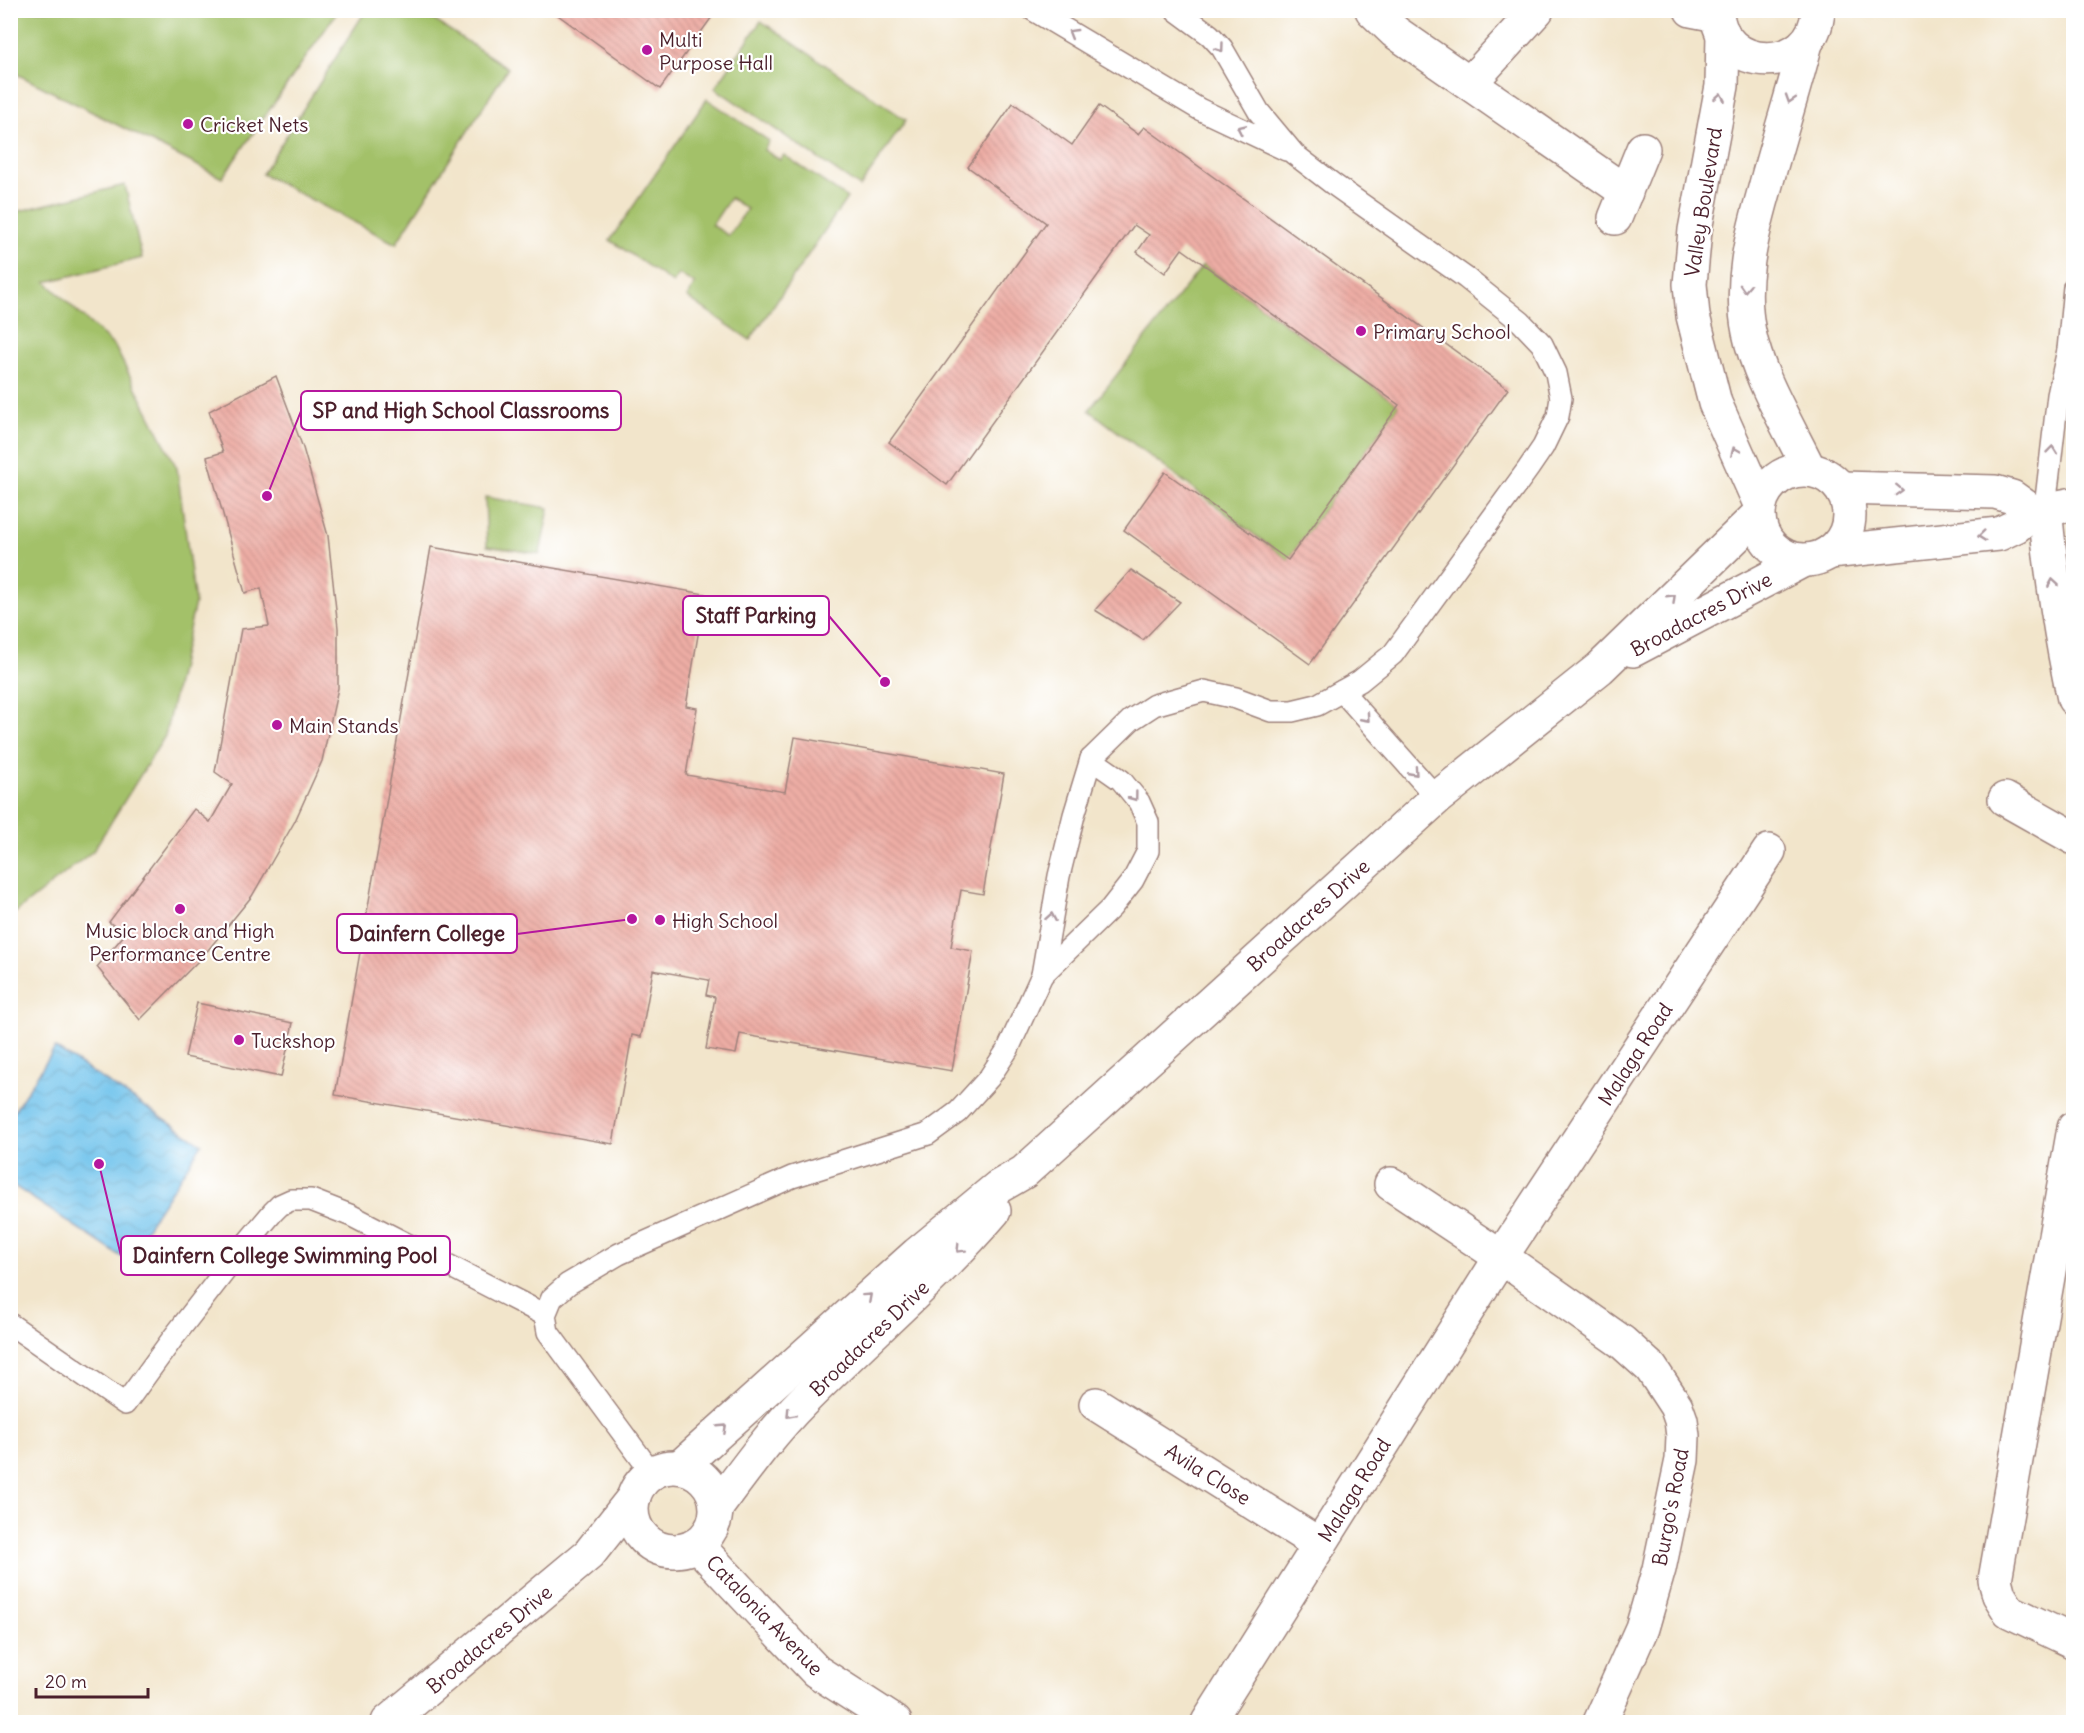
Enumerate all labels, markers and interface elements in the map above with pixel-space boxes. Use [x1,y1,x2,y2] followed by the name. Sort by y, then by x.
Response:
[659,27,773,75] place label: Multi Purpose Hall
[1068,29,1078,41] one-way arrow
[1213,41,1224,52] one-way arrow
[640,43,654,57] marker: Multi Purpose Hall
[1713,92,1726,102] one-way arrow
[1785,93,1798,104] one-way arrow
[200,112,308,137] place label: Cricket Nets
[181,117,195,131] marker: Cricket Nets
[1237,125,1248,137] one-way arrow
[1679,125,1727,279] street label: Valley Boulevard
[1739,284,1752,293] one-way arrow
[1373,319,1511,344] place label: Primary School
[1354,324,1368,338] marker: Primary School
[301,391,621,430] callout: SP and High School Classrooms
[313,397,610,424] text: SP and High School Classrooms
[1730,446,1742,457] one-way arrow
[2045,446,2057,455] one-way arrow
[1895,484,1904,497] one-way arrow
[1977,529,1986,542] one-way arrow
[1626,566,1776,662] street label: Broadacres Drive
[2047,578,2060,588] one-way arrow
[1665,594,1676,605] one-way arrow
[683,596,829,635] callout: Staff Parking
[695,602,817,629] text: Staff Parking
[1359,712,1370,722] one-way arrow
[289,713,399,738] place label: Main Stands
[270,718,284,732] marker: Main Stands
[1406,765,1417,776] one-way arrow
[1127,791,1138,802] one-way arrow
[1242,853,1374,977] street label: Broadacres Drive
[173,902,187,916] marker: Music block and High Performance Centre
[672,908,778,933] place label: High School
[1044,912,1057,922] one-way arrow
[653,913,667,927] marker: High School
[337,914,517,953] callout: Dainfern College
[85,918,275,966] place label: Music block and High Performance Centre
[349,920,505,947] text: Dainfern College
[1593,998,1678,1110] street label: Malaga Road
[251,1028,335,1053] place label: Tuckshop
[232,1033,246,1047] marker: Tuckshop
[121,1236,450,1275] callout: Dainfern College Swimming Pool
[133,1242,437,1269] text: Dainfern College Swimming Pool
[956,1242,967,1253] one-way arrow
[804,1275,934,1401] street label: Broadacres Drive
[861,1293,872,1304] one-way arrow
[786,1408,797,1418] one-way arrow
[716,1424,727,1435] one-way arrow
[1312,1433,1396,1546] street label: Malaga Road
[1161,1438,1255,1510] street label: Avila Close
[1646,1446,1694,1568] street label: Burgo's Road
[701,1550,829,1680] street label: Catalonia Avenue
[421,1579,557,1699] street label: Broadacres Drive
[36,1661,148,1699] scale bar
[45,1670,87,1693] text: 20 m

